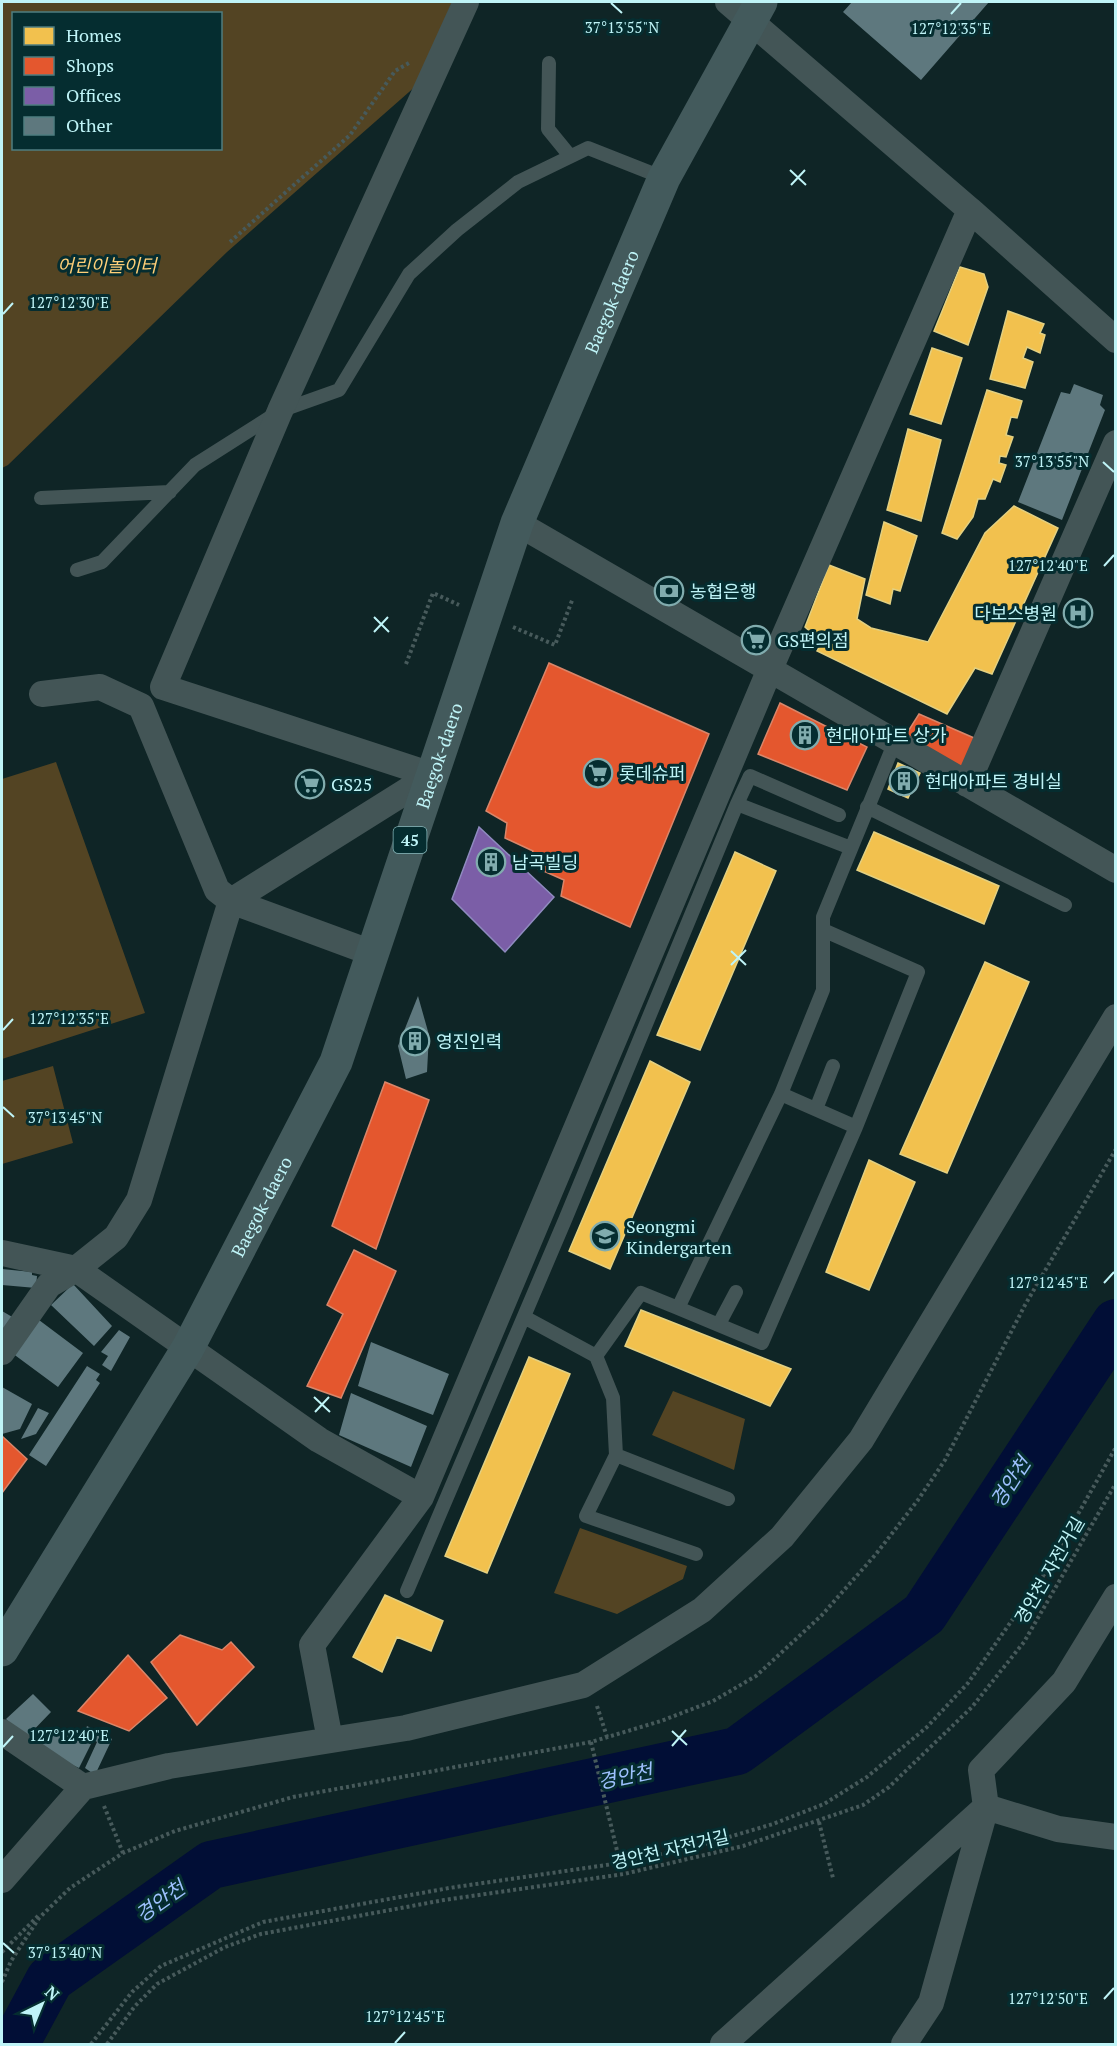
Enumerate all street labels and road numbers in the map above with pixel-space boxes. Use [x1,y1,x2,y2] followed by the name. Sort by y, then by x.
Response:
[579,246,644,357] street label: Baegok-daero
[410,699,468,812] street label: Baegok-daero
[394,827,426,853] road number: 45
[225,1152,297,1261] street label: Baegok-daero
[1009,1512,1089,1628] street label: 경안천 자전거길
[609,1824,731,1874] street label: 경안천 자전거길

